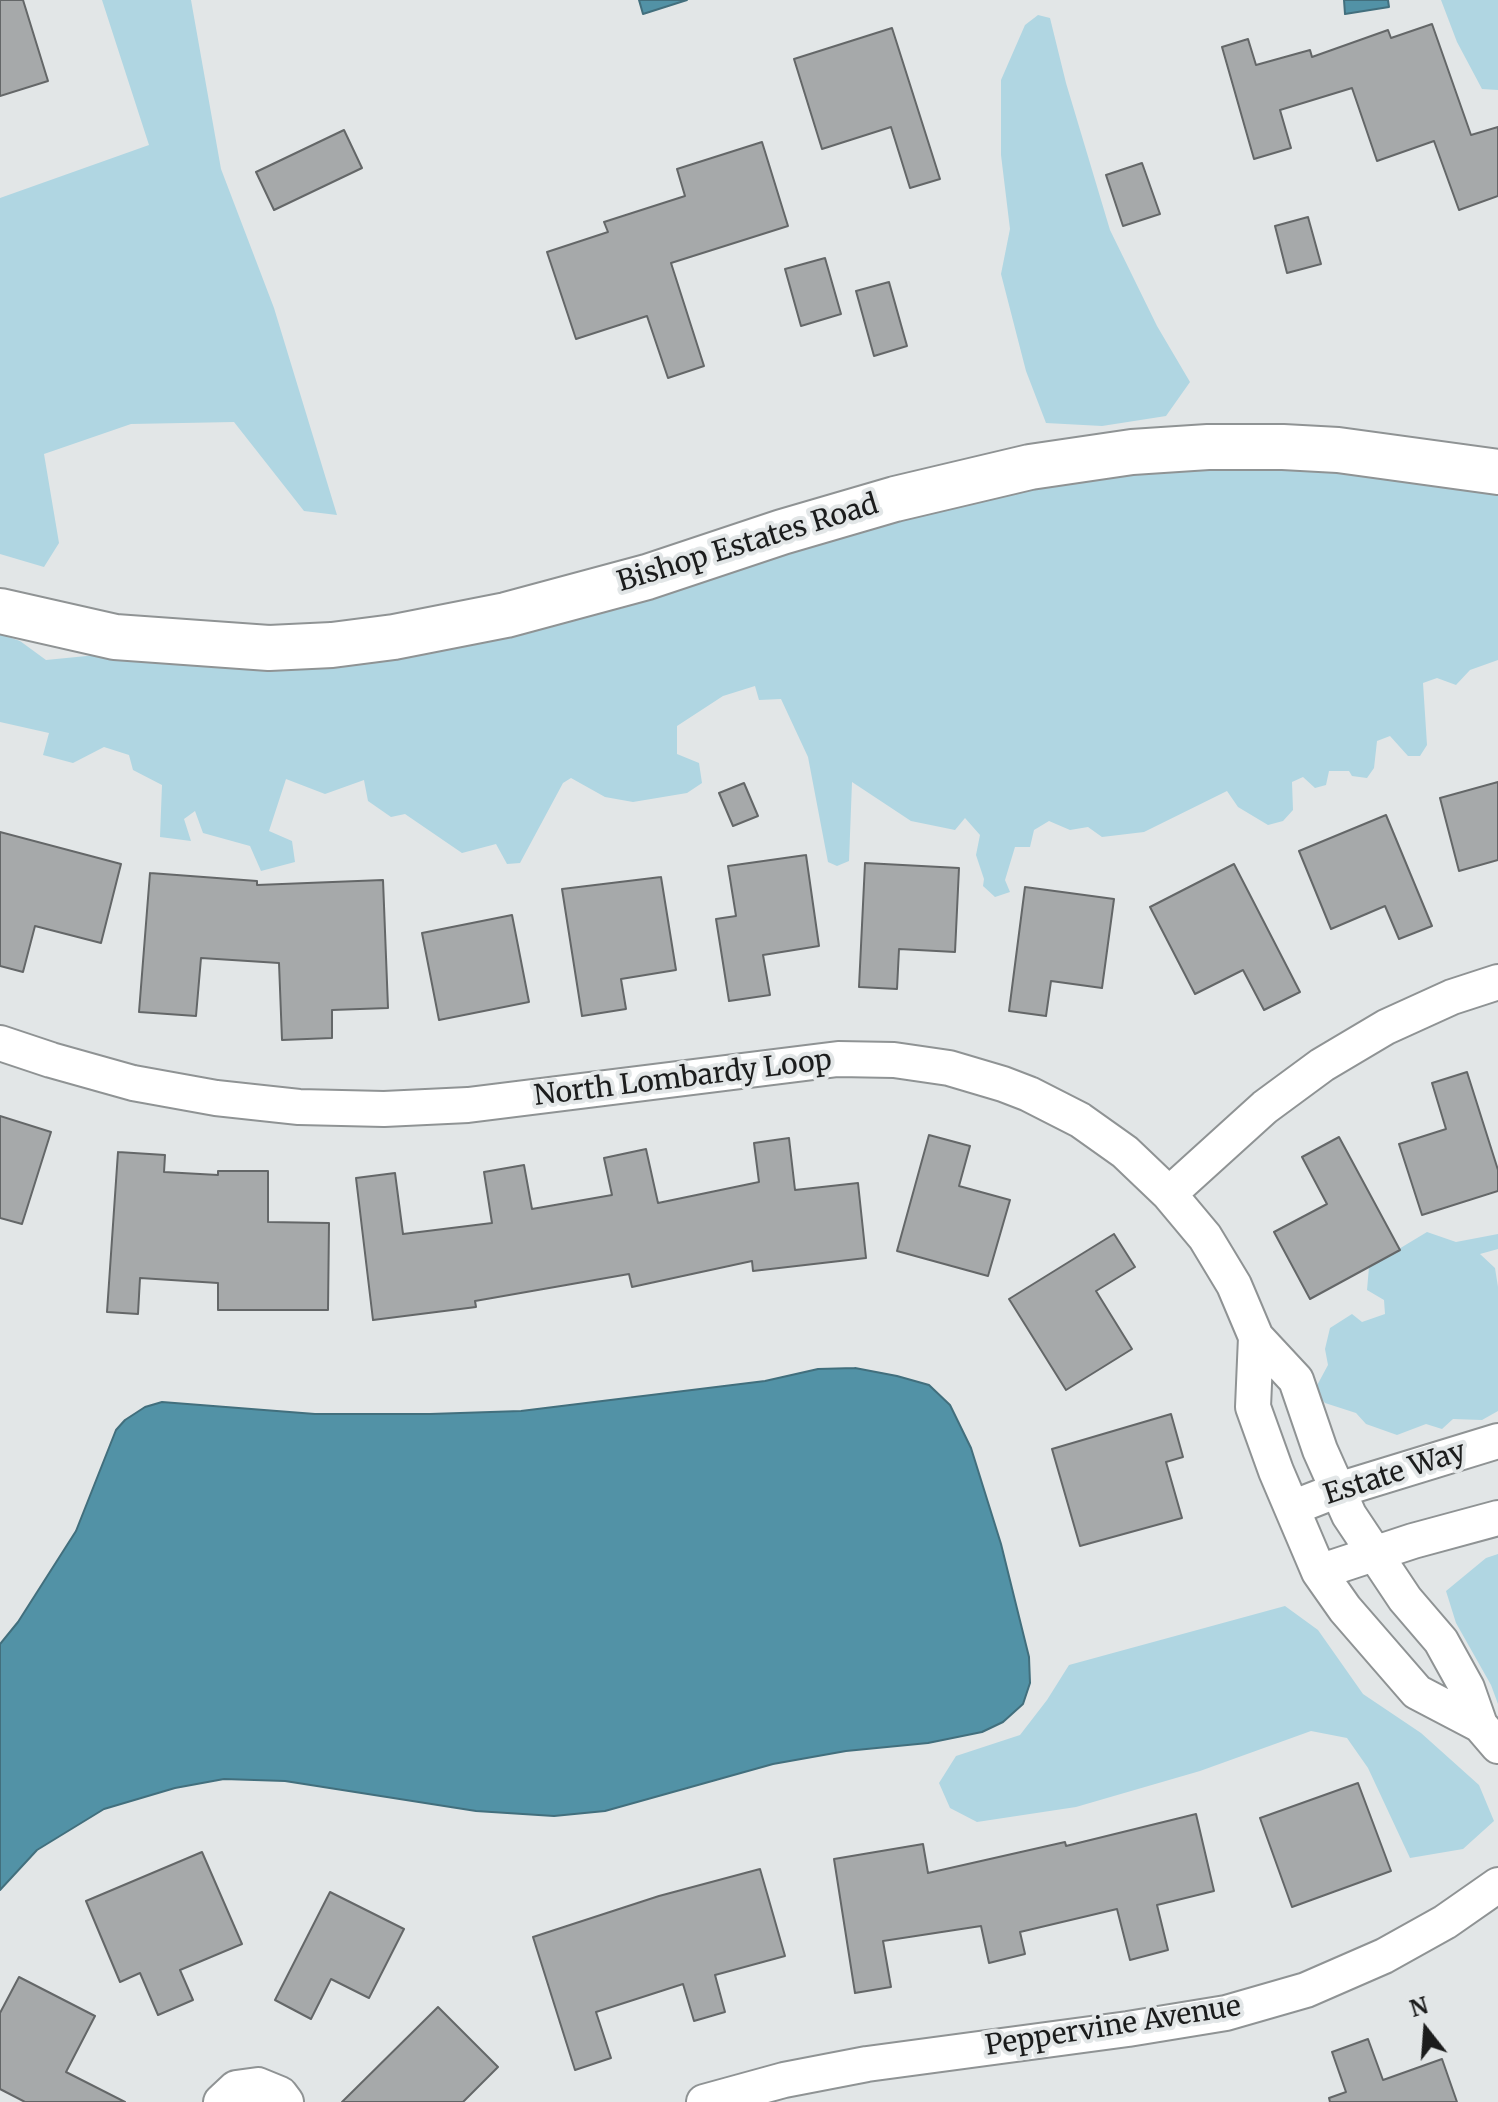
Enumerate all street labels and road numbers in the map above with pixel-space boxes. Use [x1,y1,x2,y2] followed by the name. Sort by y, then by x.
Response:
[613,488,883,600] street label: Bishop Estates Road
[532,1044,834,1114] street label: North Lombardy Loop
[1320,1435,1470,1513] street label: Estate Way
[983,1990,1243,2064] street label: Peppervine Avenue

